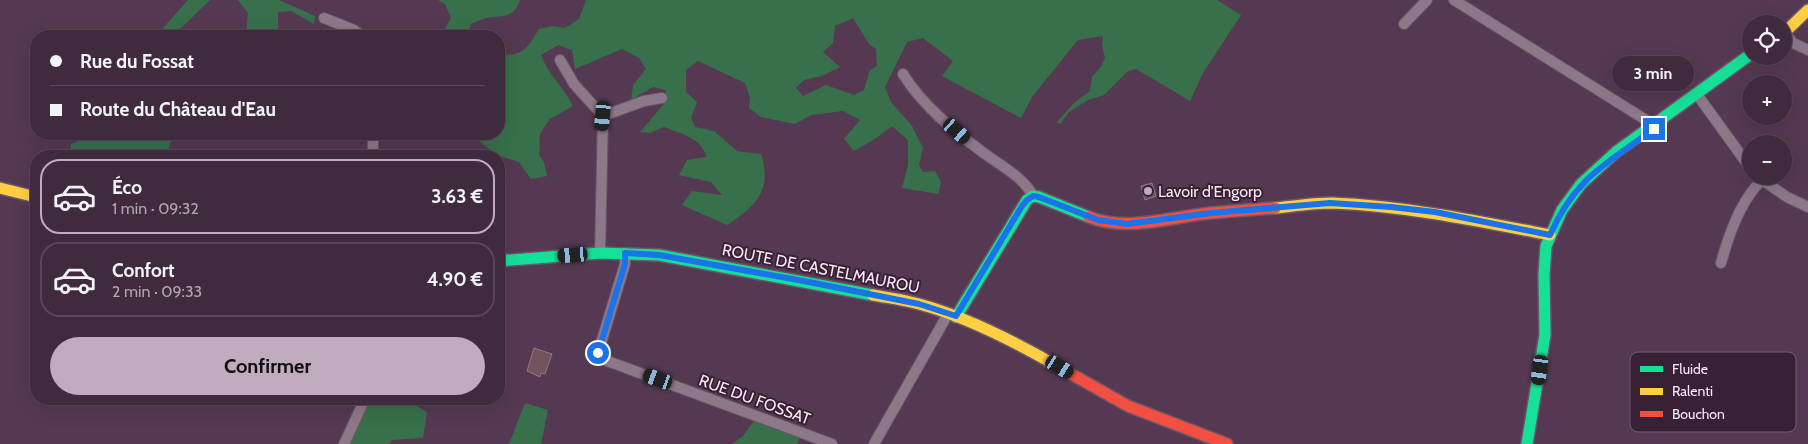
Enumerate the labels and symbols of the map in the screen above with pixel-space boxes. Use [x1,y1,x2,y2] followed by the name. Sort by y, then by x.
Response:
[1613,56,1695,92] callout: 3 min
[594,100,611,132] car
[940,115,973,147] car
[1643,118,1665,140] route end
[1158,182,1262,201] place label: Lavoir d'Engorp
[1142,185,1154,197] marker: Lavoir d'Engorp
[721,240,921,297] street label: ROUTE DE CASTELMAUROU
[557,246,588,264] car
[587,342,609,364] route start
[1630,352,1796,432] legend
[1043,353,1076,381] car
[1530,354,1549,386] car
[1672,360,1708,378] text: Fluide
[641,367,674,391] car
[696,370,814,429] street label: RUE DU FOSSAT
[1672,382,1713,400] text: Ralenti
[1672,405,1725,423] text: Bouchon

